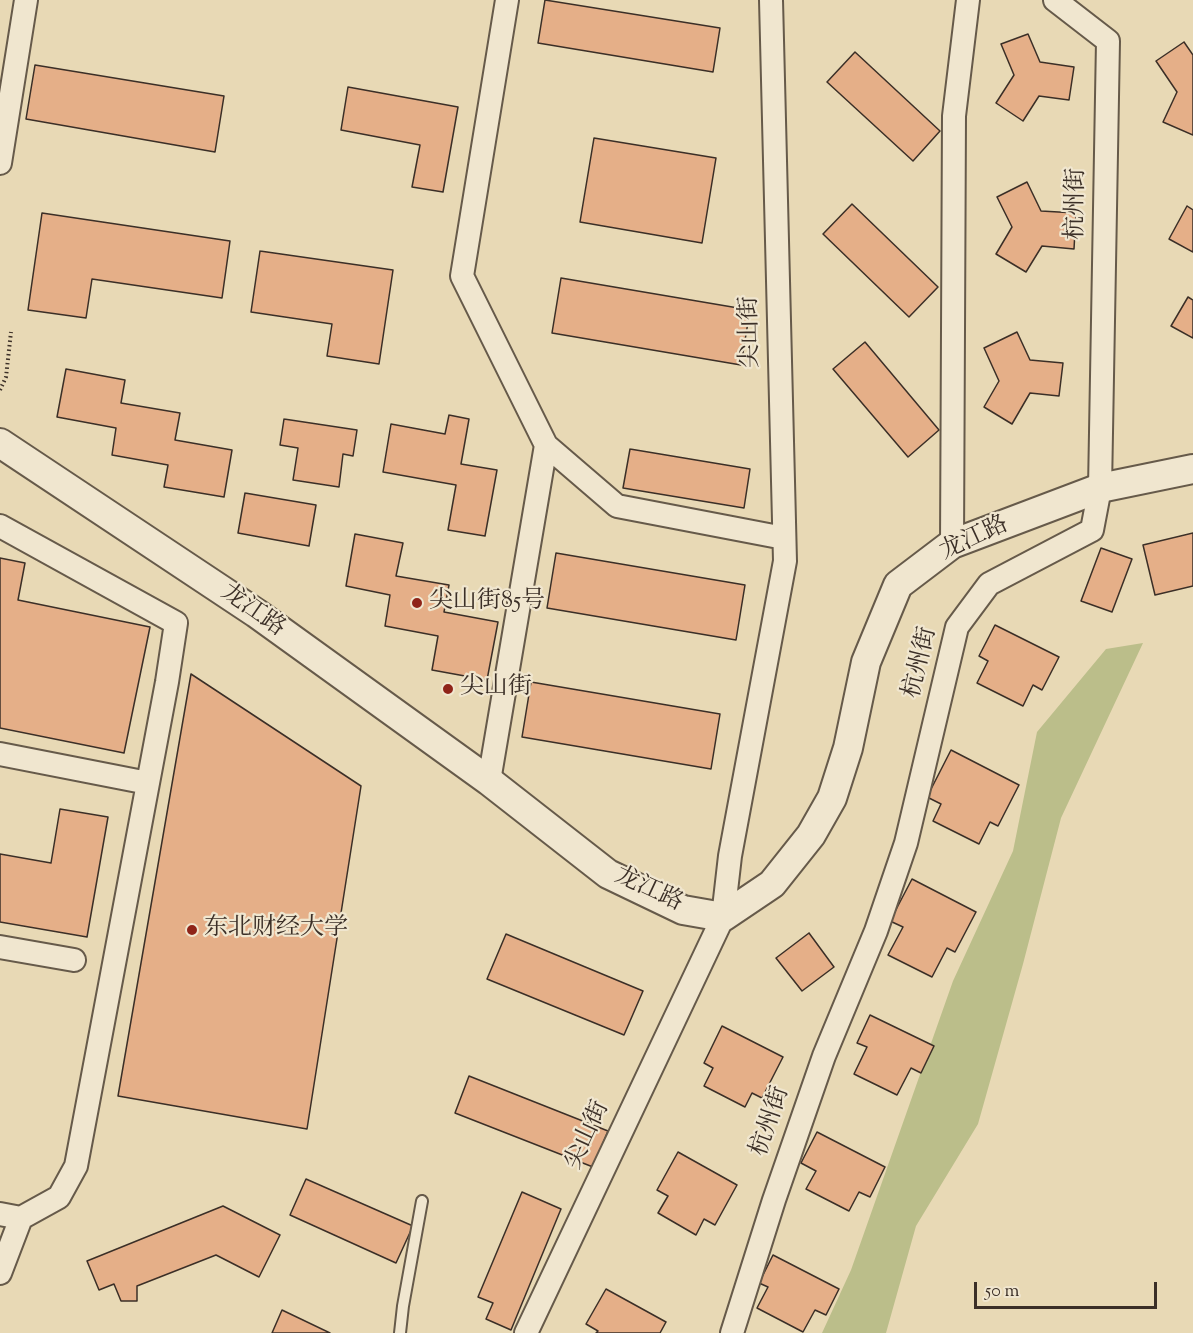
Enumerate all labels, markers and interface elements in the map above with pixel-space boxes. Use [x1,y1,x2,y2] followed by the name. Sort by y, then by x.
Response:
[1063,168,1093,240] street label: 杭州街
[737,296,767,368] street label: 尖山街
[936,512,1014,568] street label: 龙江路
[214,580,290,644] street label: 龙江路
[429,589,545,617] place label: 尖山街85号
[410,596,424,610] marker: 尖山街85号
[899,625,945,701] street label: 杭州街
[460,675,532,703] place label: 尖山街
[441,682,455,696] marker: 尖山街
[609,863,687,919] street label: 龙江路
[204,916,348,944] place label: 东北财经大学
[185,923,199,937] marker: 东北财经大学
[747,1083,797,1161] street label: 杭州街
[561,1097,617,1175] street label: 尖山街
[977,1270,1160,1308] scale bar
[985,1279,1019,1305] text: 50 m

